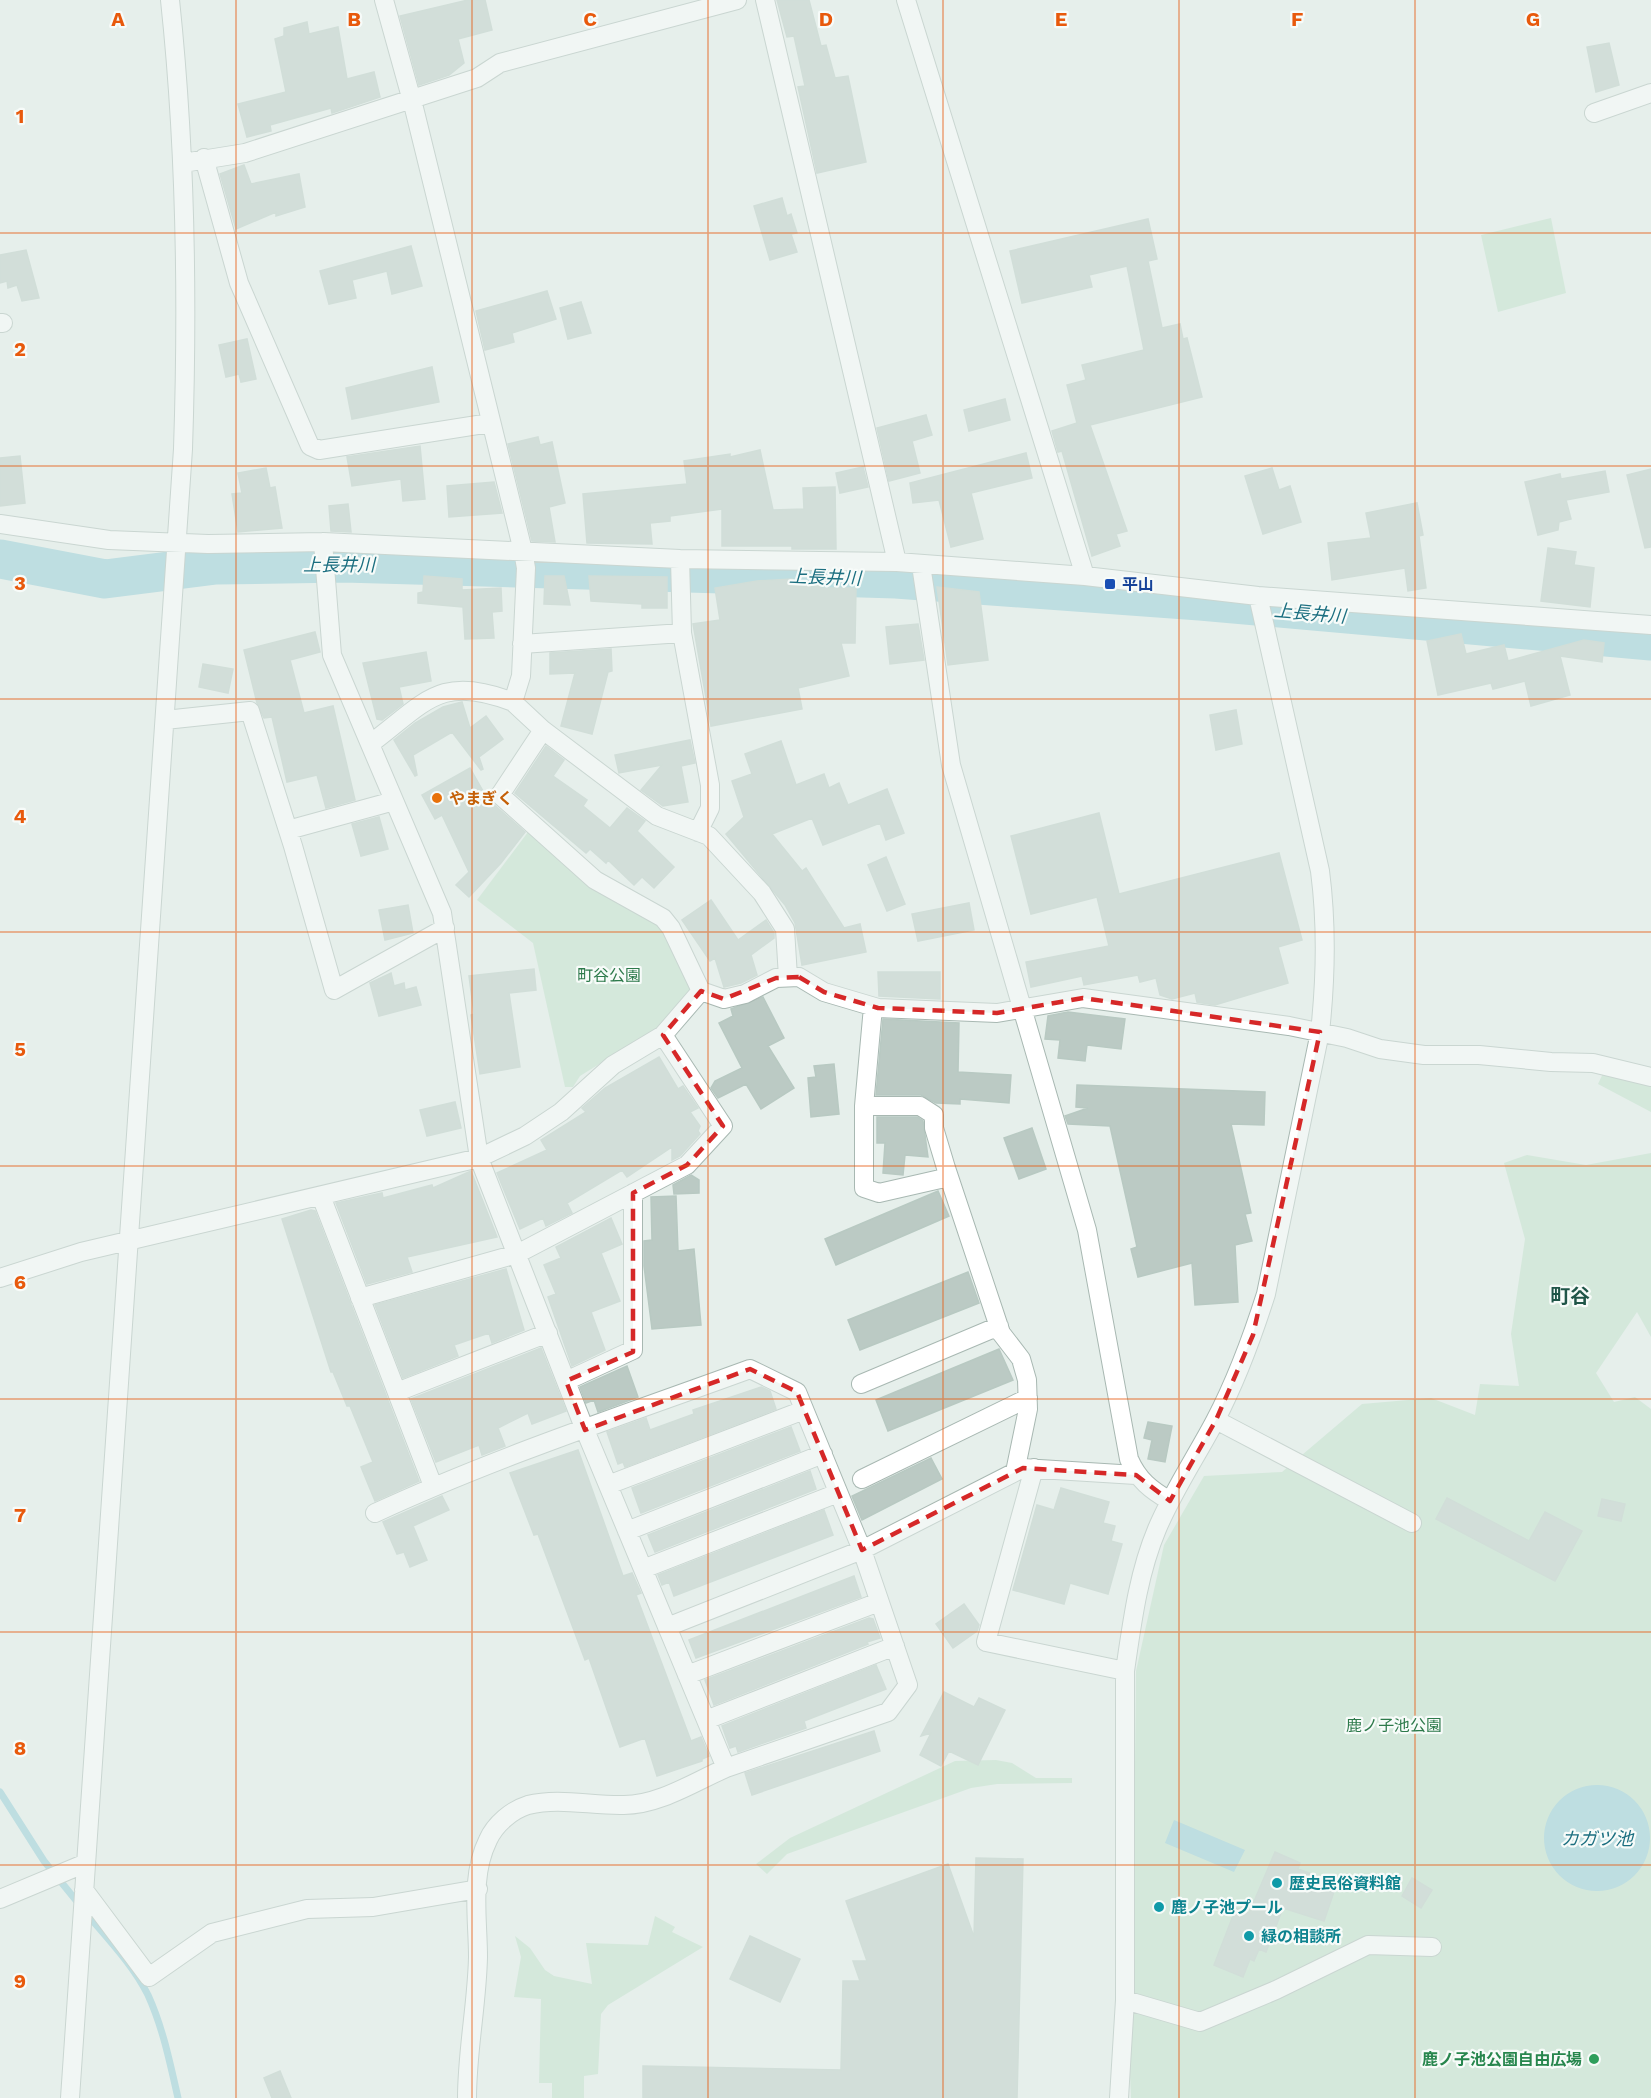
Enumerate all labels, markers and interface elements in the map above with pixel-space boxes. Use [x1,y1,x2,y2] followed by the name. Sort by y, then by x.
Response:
[111,7,125,31] text: A
[347,7,361,31] text: B
[583,7,597,31] text: C
[819,7,833,31] text: D
[1055,7,1067,31] text: E
[1291,7,1303,31] text: F
[1526,7,1540,31] text: G
[16,104,24,128] text: 1
[14,337,26,361] text: 2
[303,554,377,575] water label: 上長井川
[789,565,863,589] water label: 上長井川
[14,571,26,595] text: 3
[1122,575,1154,594] place label: 平山
[1103,577,1117,591] marker: 平山
[1273,599,1349,627] water label: 上長井川
[449,789,513,808] place label: やまぎく
[430,791,444,805] marker: やまぎく
[14,804,27,828] text: 4
[577,966,641,985] park label: 町谷公園
[14,1037,26,1061] text: 5
[14,1270,26,1294] text: 6
[1550,1284,1590,1308] district label: 町谷
[14,1503,26,1527] text: 7
[1346,1716,1442,1735] park label: 鹿ノ子池公園
[14,1736,26,1760] text: 8
[1561,1828,1635,1849] water label: カガツ池
[1289,1874,1401,1893] place label: 歴史民俗資料館
[1270,1876,1284,1890] marker: 歴史民俗資料館
[1171,1898,1283,1917] place label: 鹿ノ子池プール
[1152,1900,1166,1914] marker: 鹿ノ子池プール
[1261,1927,1341,1946] place label: 緑の相談所
[1242,1929,1256,1943] marker: 緑の相談所
[14,1969,26,1993] text: 9
[1422,2050,1582,2069] place label: 鹿ノ子池公園自由広場
[1587,2052,1601,2066] marker: 鹿ノ子池公園自由広場

